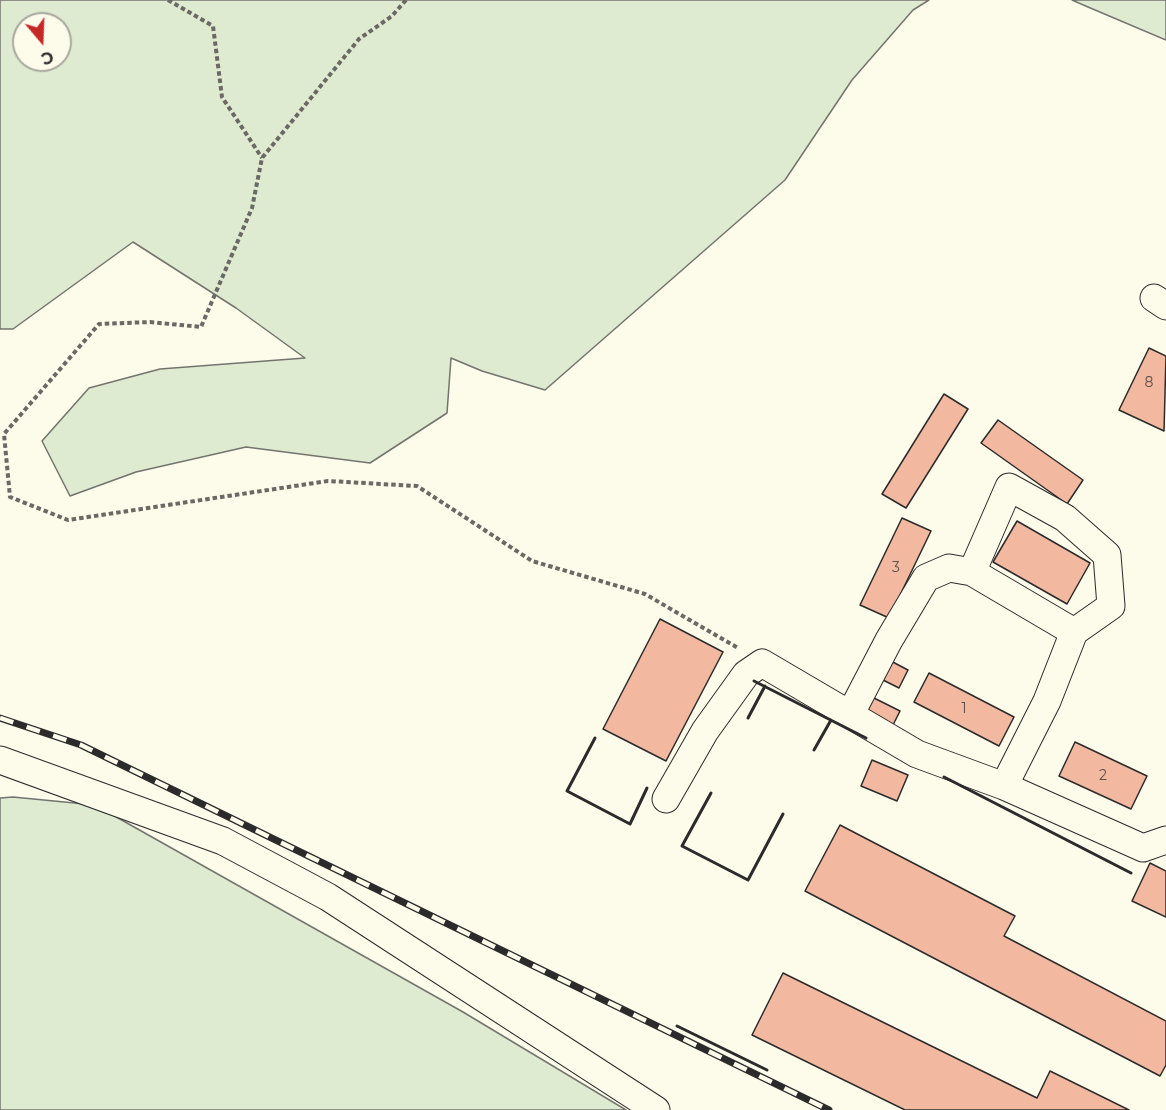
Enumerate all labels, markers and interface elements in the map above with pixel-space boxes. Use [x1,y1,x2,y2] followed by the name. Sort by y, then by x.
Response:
[12,12,72,72] north arrow
[39,47,56,68] text: С
[1145,375,1153,391] house number: 8
[892,560,900,576] house number: 3
[961,701,967,717] house number: 1
[1099,768,1107,784] house number: 2

